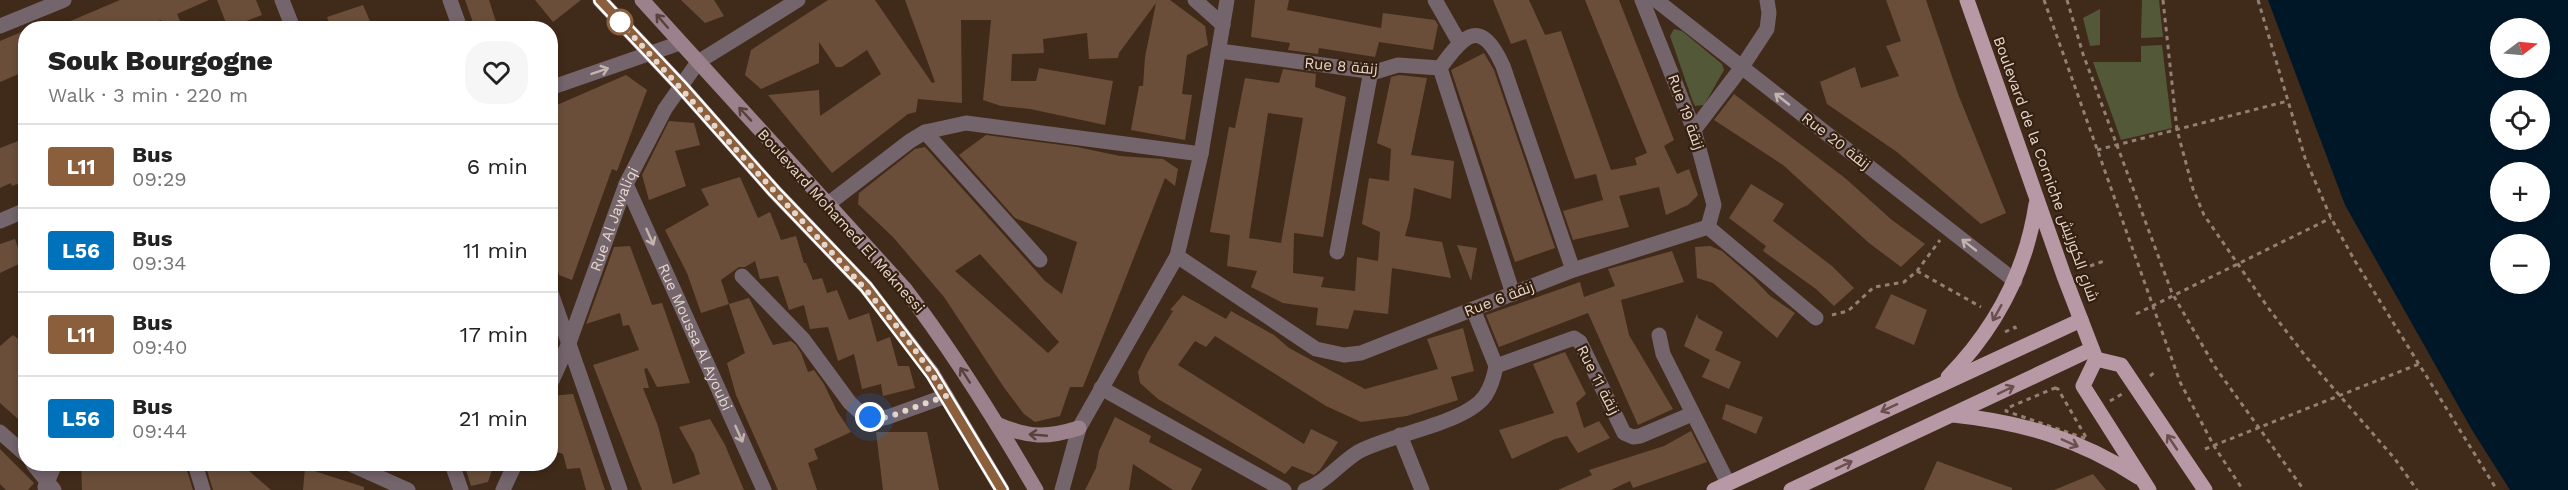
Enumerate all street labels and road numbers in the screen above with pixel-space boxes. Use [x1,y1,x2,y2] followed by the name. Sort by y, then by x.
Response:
[1988,34,2102,305] street label: Boulevard de la Corniche شارع الكورنيش
[1304,54,1378,78] street label: Rue 8 زنقة
[1664,72,1708,152] street label: Rue 19 زنقة
[1798,109,1874,173] street label: Rue 20 زنقة
[754,125,928,317] street label: Boulevard Mohamed El Meknessi
[586,164,642,274] street label: Rue Al Jawaliqi
[654,261,736,414] street label: Rue Moussa Al Ayoubi
[1462,277,1536,321] street label: Rue 6 زنقة
[1573,342,1623,418] street label: Rue 11 زنقة

